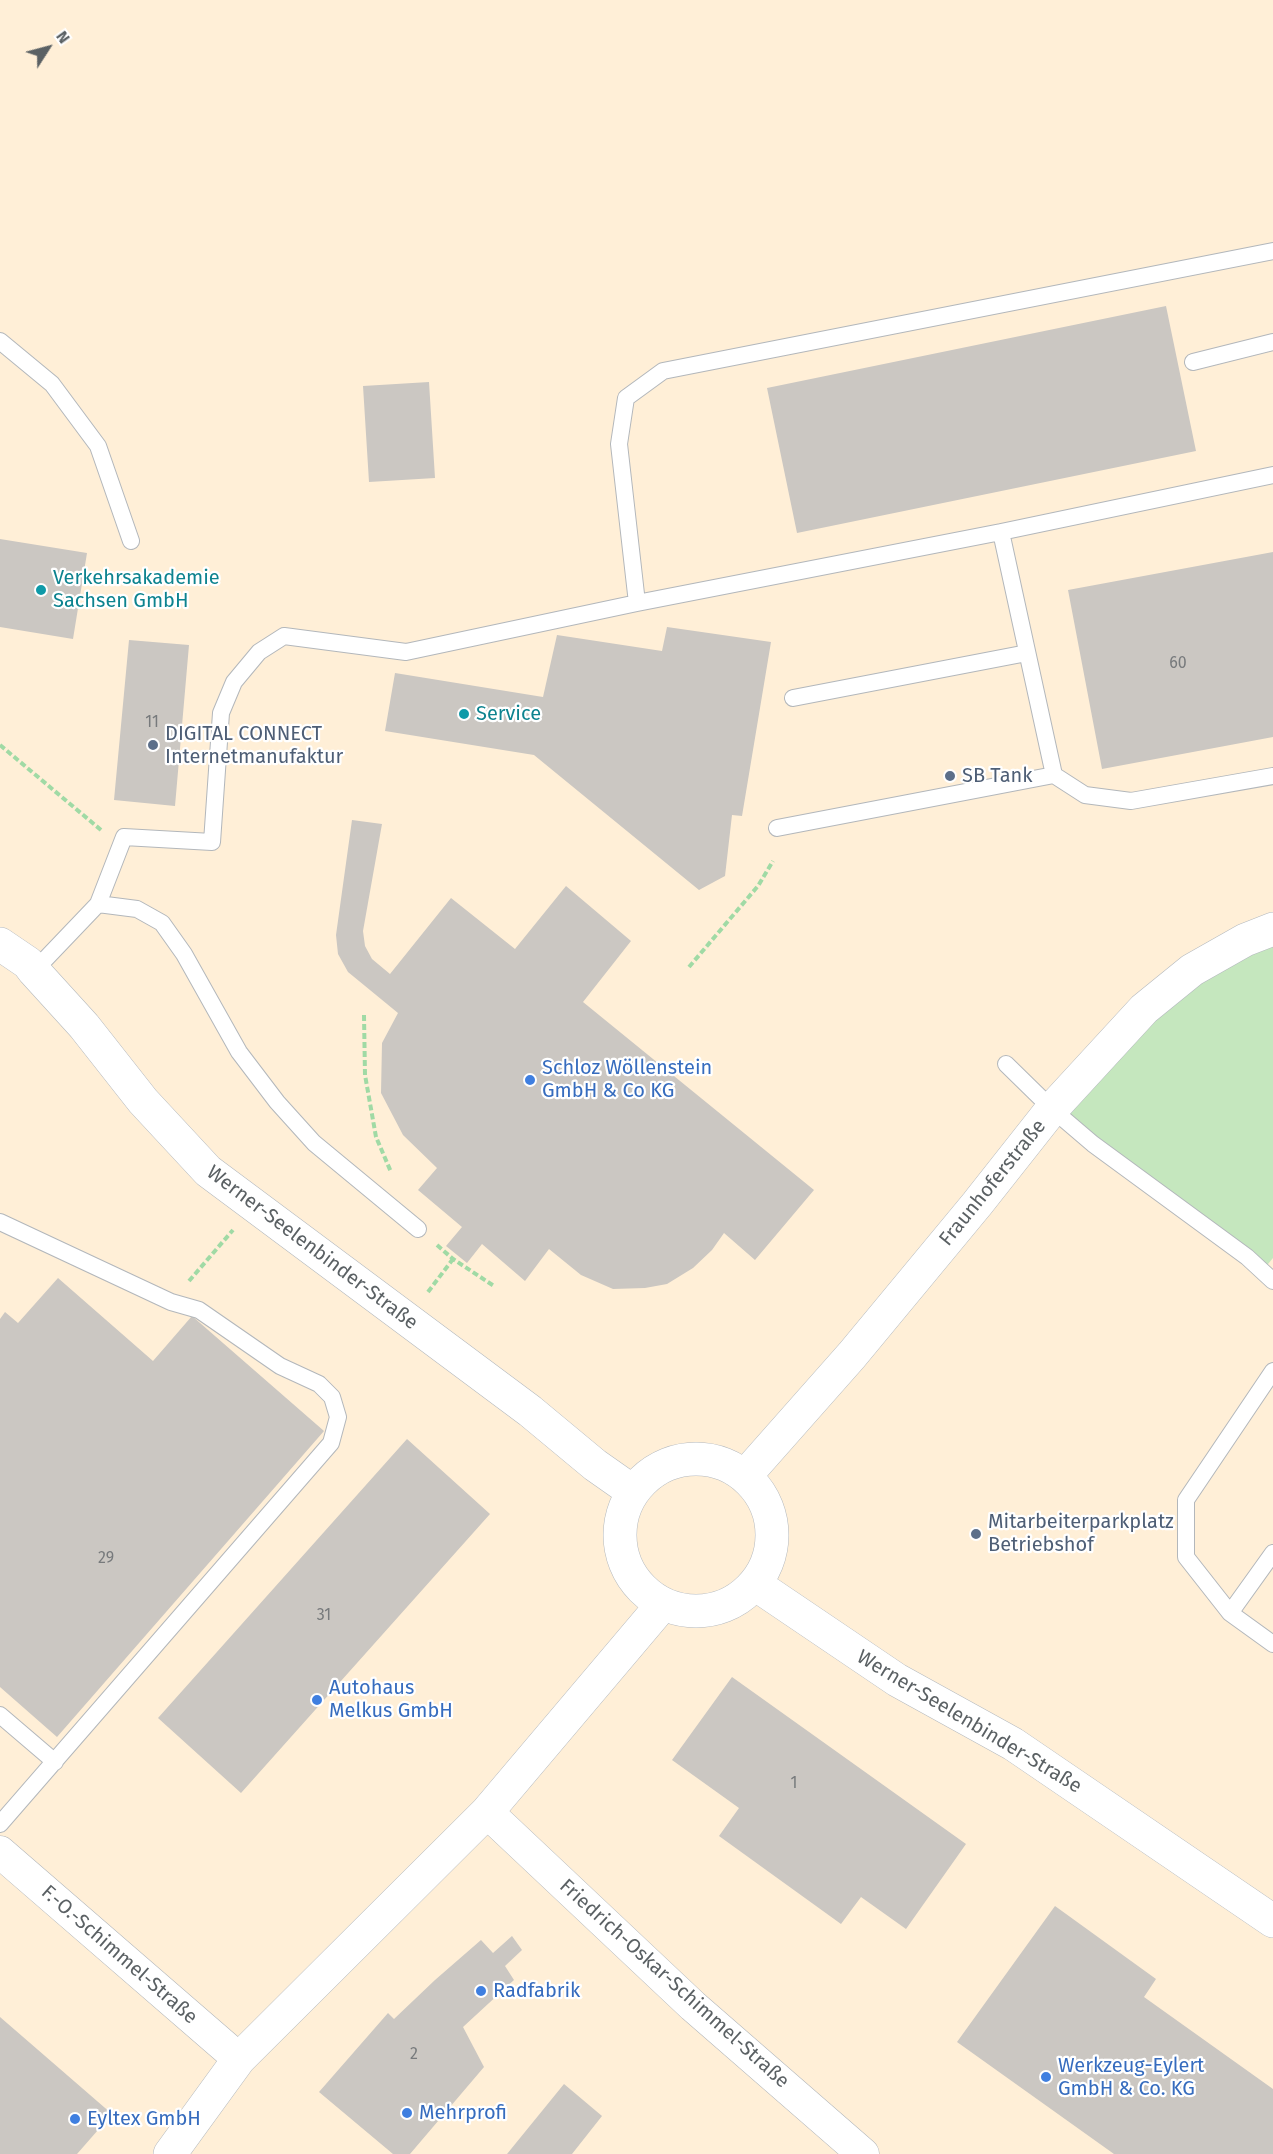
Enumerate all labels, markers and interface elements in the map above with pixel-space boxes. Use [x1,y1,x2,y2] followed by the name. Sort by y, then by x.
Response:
[18,18,78,78] north arrow
[52,27,74,47] text: N
[53,566,220,613] place label: Verkehrsakademie Sachsen GmbH
[34,583,48,597] marker: Verkehrsakademie Sachsen GmbH
[1169,654,1187,674] house number: 60
[476,702,541,726] place label: Service
[457,707,471,721] marker: Service
[145,713,159,733] house number: 11
[165,722,343,769] place label: DIGITAL CONNECT Internetmanufaktur
[146,738,160,752] marker: DIGITAL CONNECT Internetmanufaktur
[962,764,1033,788] place label: SB Tank
[943,769,957,783] marker: SB Tank
[542,1056,712,1103] place label: Schloz Wöllenstein GmbH & Co KG
[523,1073,537,1087] marker: Schloz Wöllenstein GmbH & Co KG
[935,1115,1051,1251] street label: Fraunhoferstraße
[202,1161,422,1335] street label: Werner-Seelenbinder-Straße
[988,1510,1174,1557] place label: Mitarbeiterparkplatz Betriebshof
[969,1527,983,1541] marker: Mitarbeiterparkplatz Betriebshof
[98,1549,114,1569] house number: 29
[317,1606,331,1626] house number: 31
[852,1645,1086,1799] street label: Werner-Seelenbinder-Straße
[329,1676,453,1723] place label: Autohaus Melkus GmbH
[310,1693,324,1707] marker: Autohaus Melkus GmbH
[791,1774,797,1794] house number: 1
[554,1874,794,2094] street label: Friedrich-Oskar-Schimmel-Straße
[36,1881,202,2029] street label: F.-O.-Schimmel-Straße
[493,1979,580,2003] place label: Radfabrik
[474,1984,488,1998] marker: Radfabrik
[410,2045,418,2065] house number: 2
[1058,2054,1204,2101] place label: Werkzeug-Eylert GmbH & Co. KG
[1039,2070,1053,2084] marker: Werkzeug-Eylert GmbH & Co. KG
[419,2101,507,2125] place label: Mehrprofi
[400,2106,414,2120] marker: Mehrprofi
[87,2107,201,2131] place label: Eyltex GmbH
[68,2112,82,2126] marker: Eyltex GmbH

